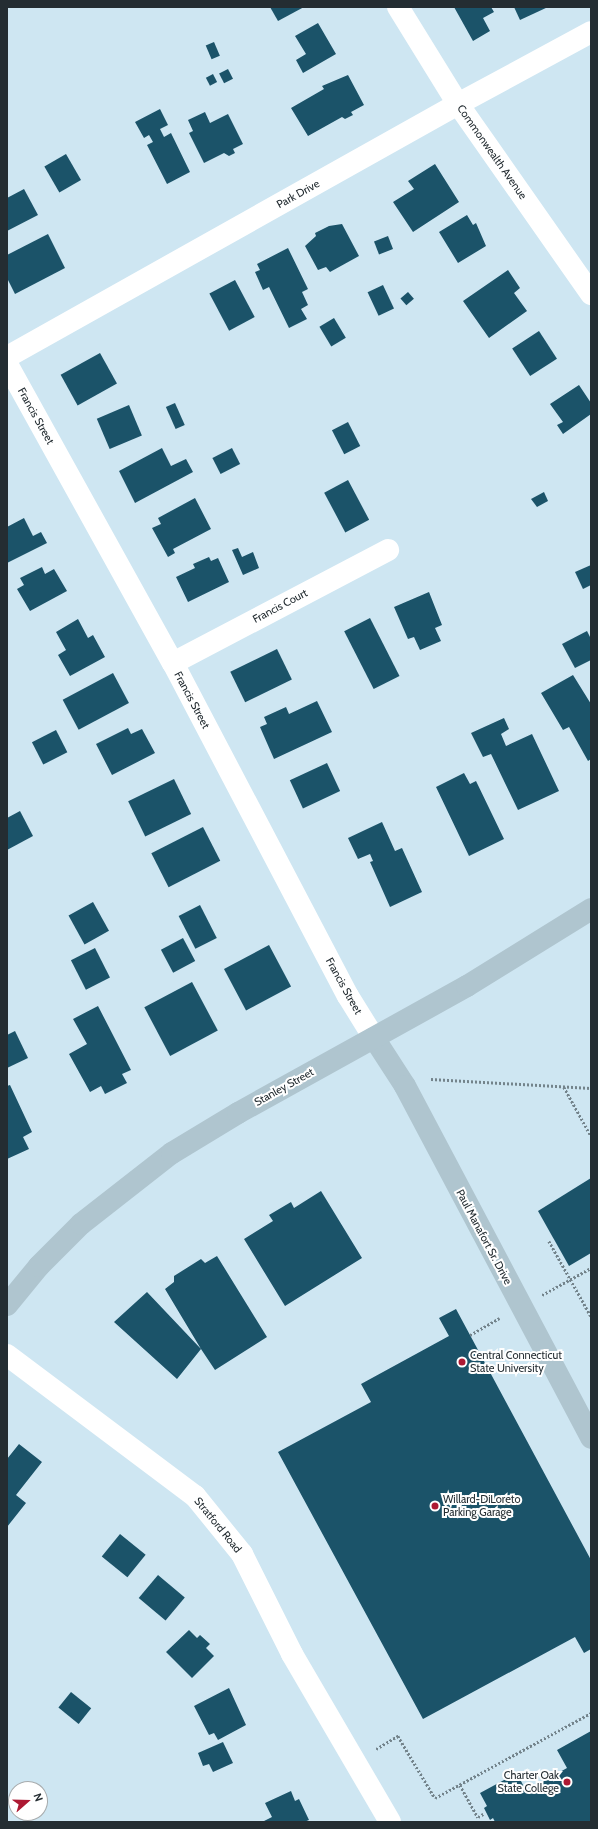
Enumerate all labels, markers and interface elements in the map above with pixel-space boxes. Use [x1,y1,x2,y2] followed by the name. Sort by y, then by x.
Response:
[454,102,530,202] street label: Commonwealth Avenue
[274,177,322,211] street label: Park Drive
[15,385,57,447] street label: Francis Street
[250,586,310,626] street label: Francis Court
[171,669,213,731] street label: Francis Street
[323,955,365,1017] street label: Francis Street
[252,1065,316,1109] street label: Stanley Street
[453,1187,515,1287] street label: Paul Manafort Sr. Drive
[470,1349,562,1375] place label: Central Connecticut State University
[457,1357,467,1367] marker: Central Connecticut State University
[443,1493,520,1519] place label: Willard-DiLoreto Parking Garage
[192,1495,244,1555] street label: Stratford Road
[430,1501,440,1511] marker: Willard-DiLoreto Parking Garage
[498,1769,559,1795] place label: Charter Oak State College
[562,1777,572,1787] marker: Charter Oak State College
[8,1781,48,1821] north arrow
[30,1791,46,1803] text: N

